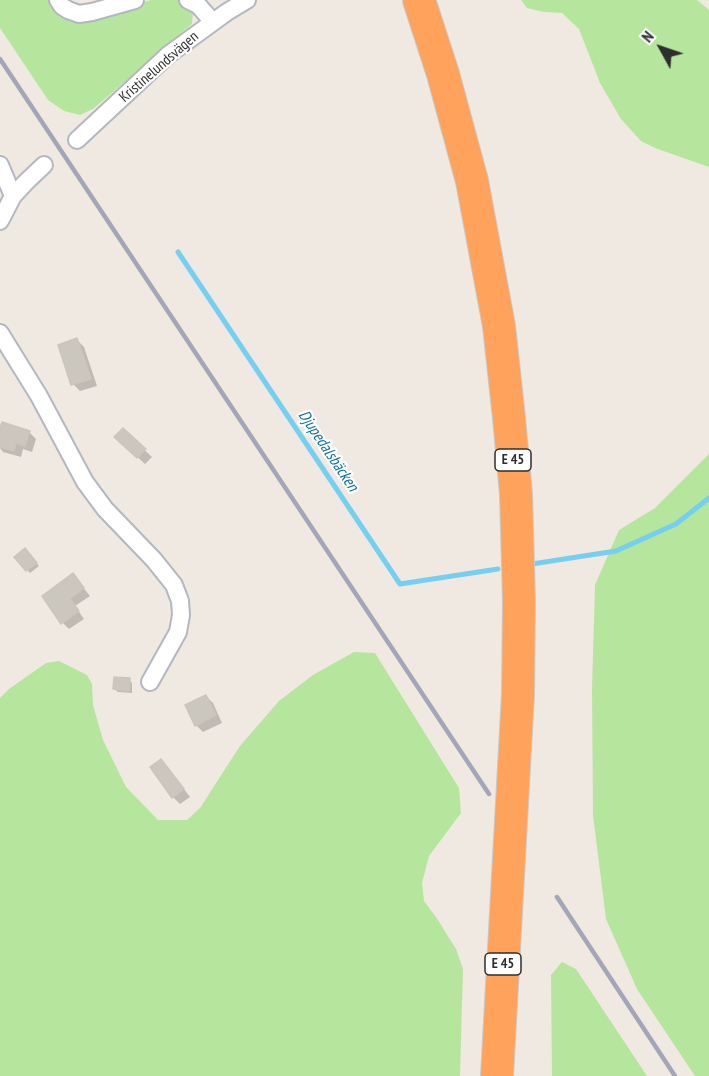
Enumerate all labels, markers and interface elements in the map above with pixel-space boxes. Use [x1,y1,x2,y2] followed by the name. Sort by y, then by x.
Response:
[631,18,691,78] north arrow
[637,27,658,46] text: N
[116,28,202,106] street label: Kristinelundsvägen
[294,407,362,495] water label: Djupedalsbäcken
[495,449,531,471] road number: E 45
[485,953,521,975] road number: E 45

